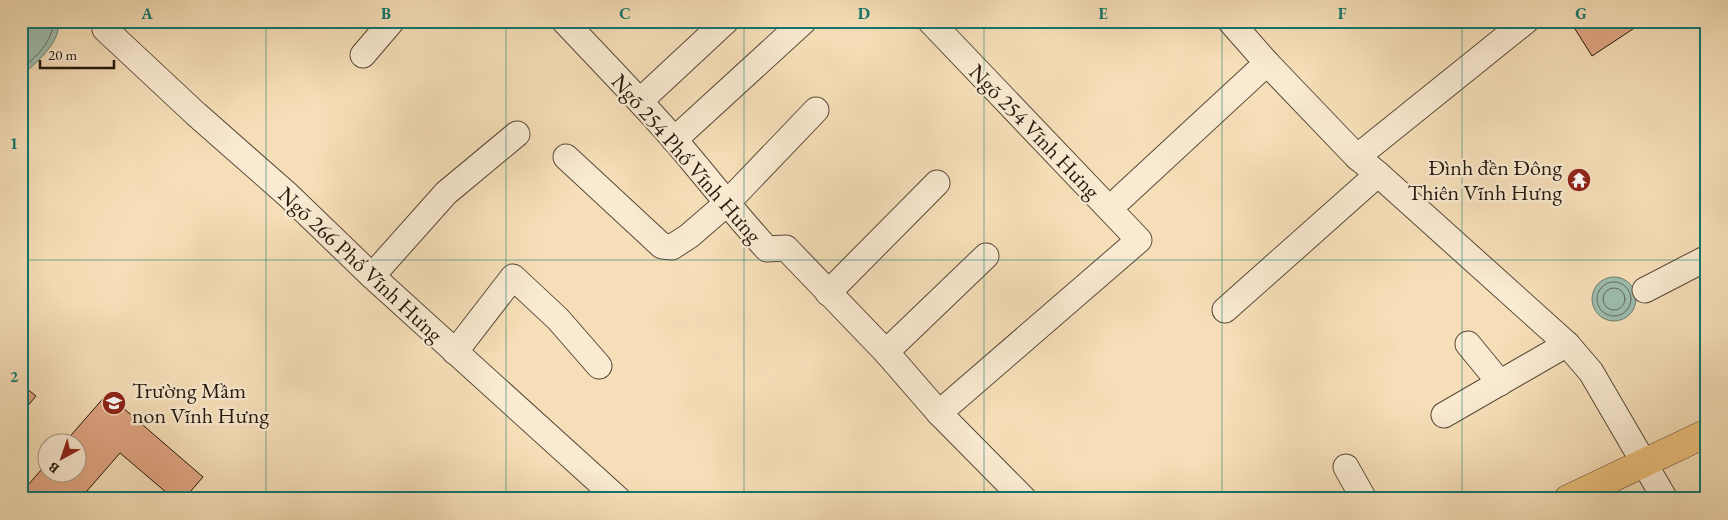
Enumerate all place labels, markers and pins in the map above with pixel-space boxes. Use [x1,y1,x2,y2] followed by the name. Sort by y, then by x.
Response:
[1408,153,1562,207] place label: Đình đền Đông Thiên Vĩnh Hưng
[1566,167,1592,193] temple icon: Đình đền Đông Thiên Vĩnh Hưng
[132,376,269,430] place label: Trường Mầm non Vĩnh Hưng
[101,390,127,416] school or university icon: Trường Mầm non Vĩnh Hưng

